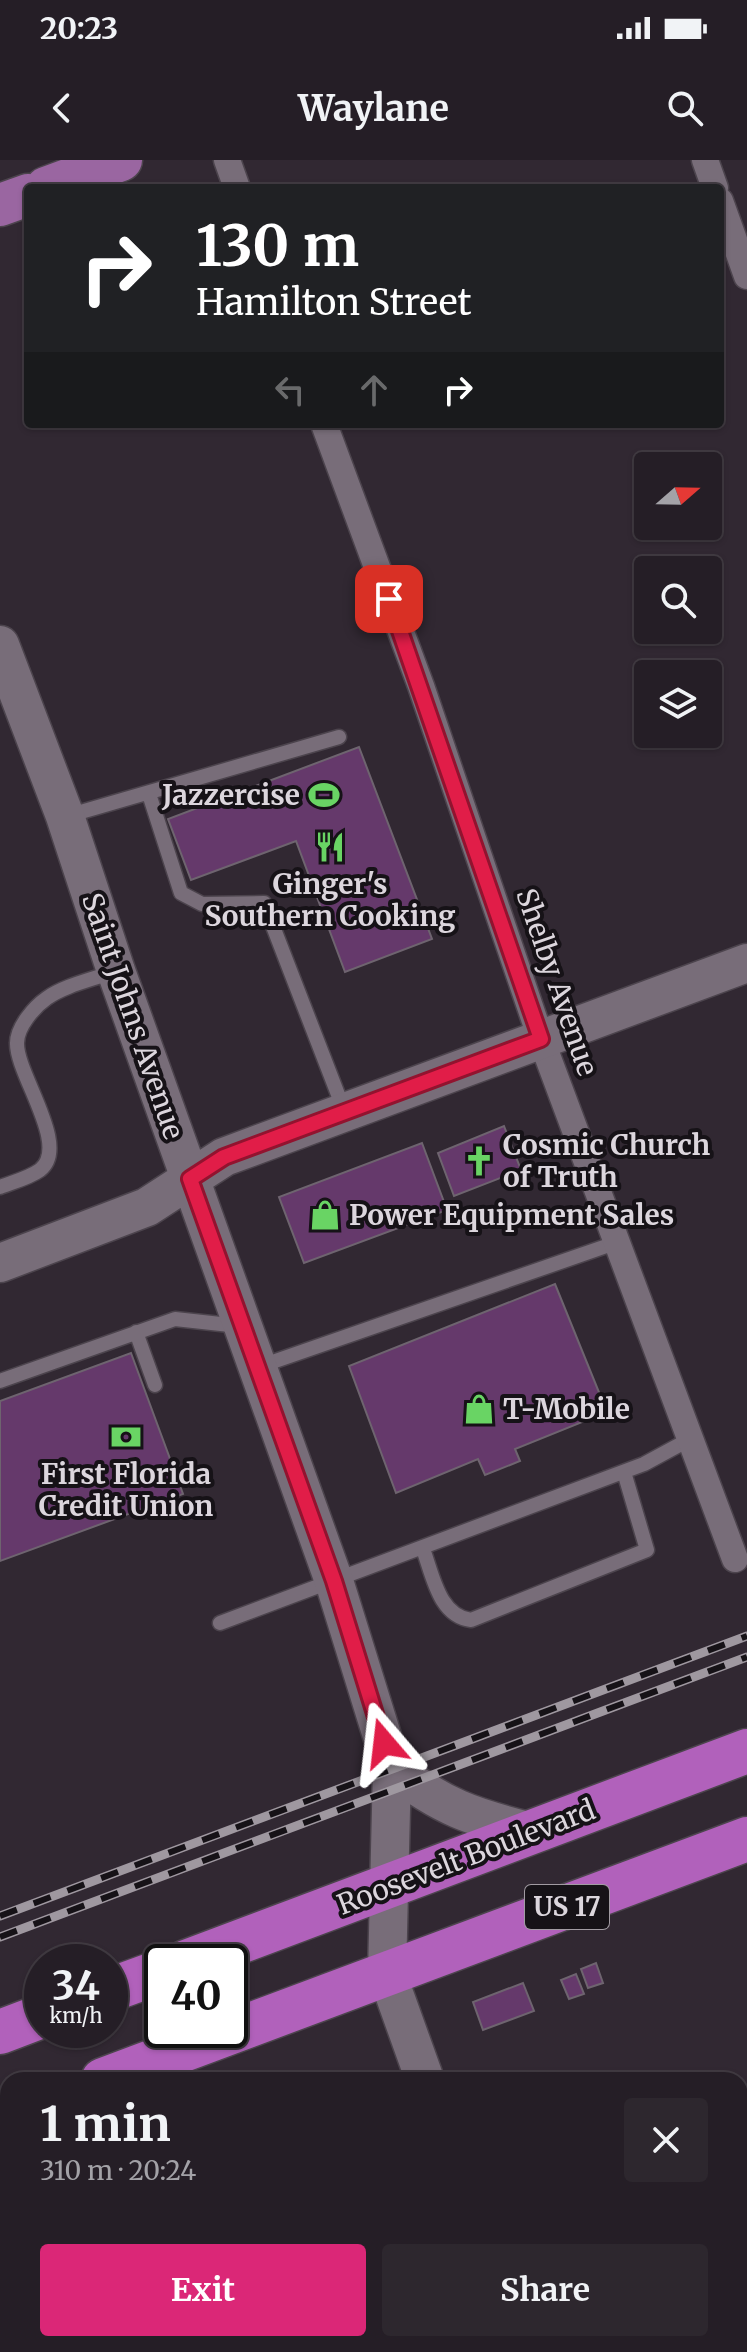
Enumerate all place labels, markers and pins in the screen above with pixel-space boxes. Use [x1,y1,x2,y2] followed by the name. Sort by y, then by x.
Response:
[355,565,423,633] pin
[161,777,300,813] place label: Jazzercise
[307,778,341,812] sports icon: Jazzercise
[313,830,347,864] restaurant icon: Ginger's Southern Cooking
[204,866,456,934] place label: Ginger's Southern Cooking
[503,1127,710,1195] place label: Cosmic Church of Truth
[462,1144,496,1178] church icon: Cosmic Church of Truth
[349,1197,674,1233] place label: Power Equipment Sales
[308,1198,342,1232] shop icon: Power Equipment Sales
[503,1391,630,1427] place label: T-Mobile
[462,1392,496,1426] shop icon: T-Mobile
[109,1420,143,1454] bank icon: First Florida Credit Union
[39,1456,213,1524] place label: First Florida Credit Union

